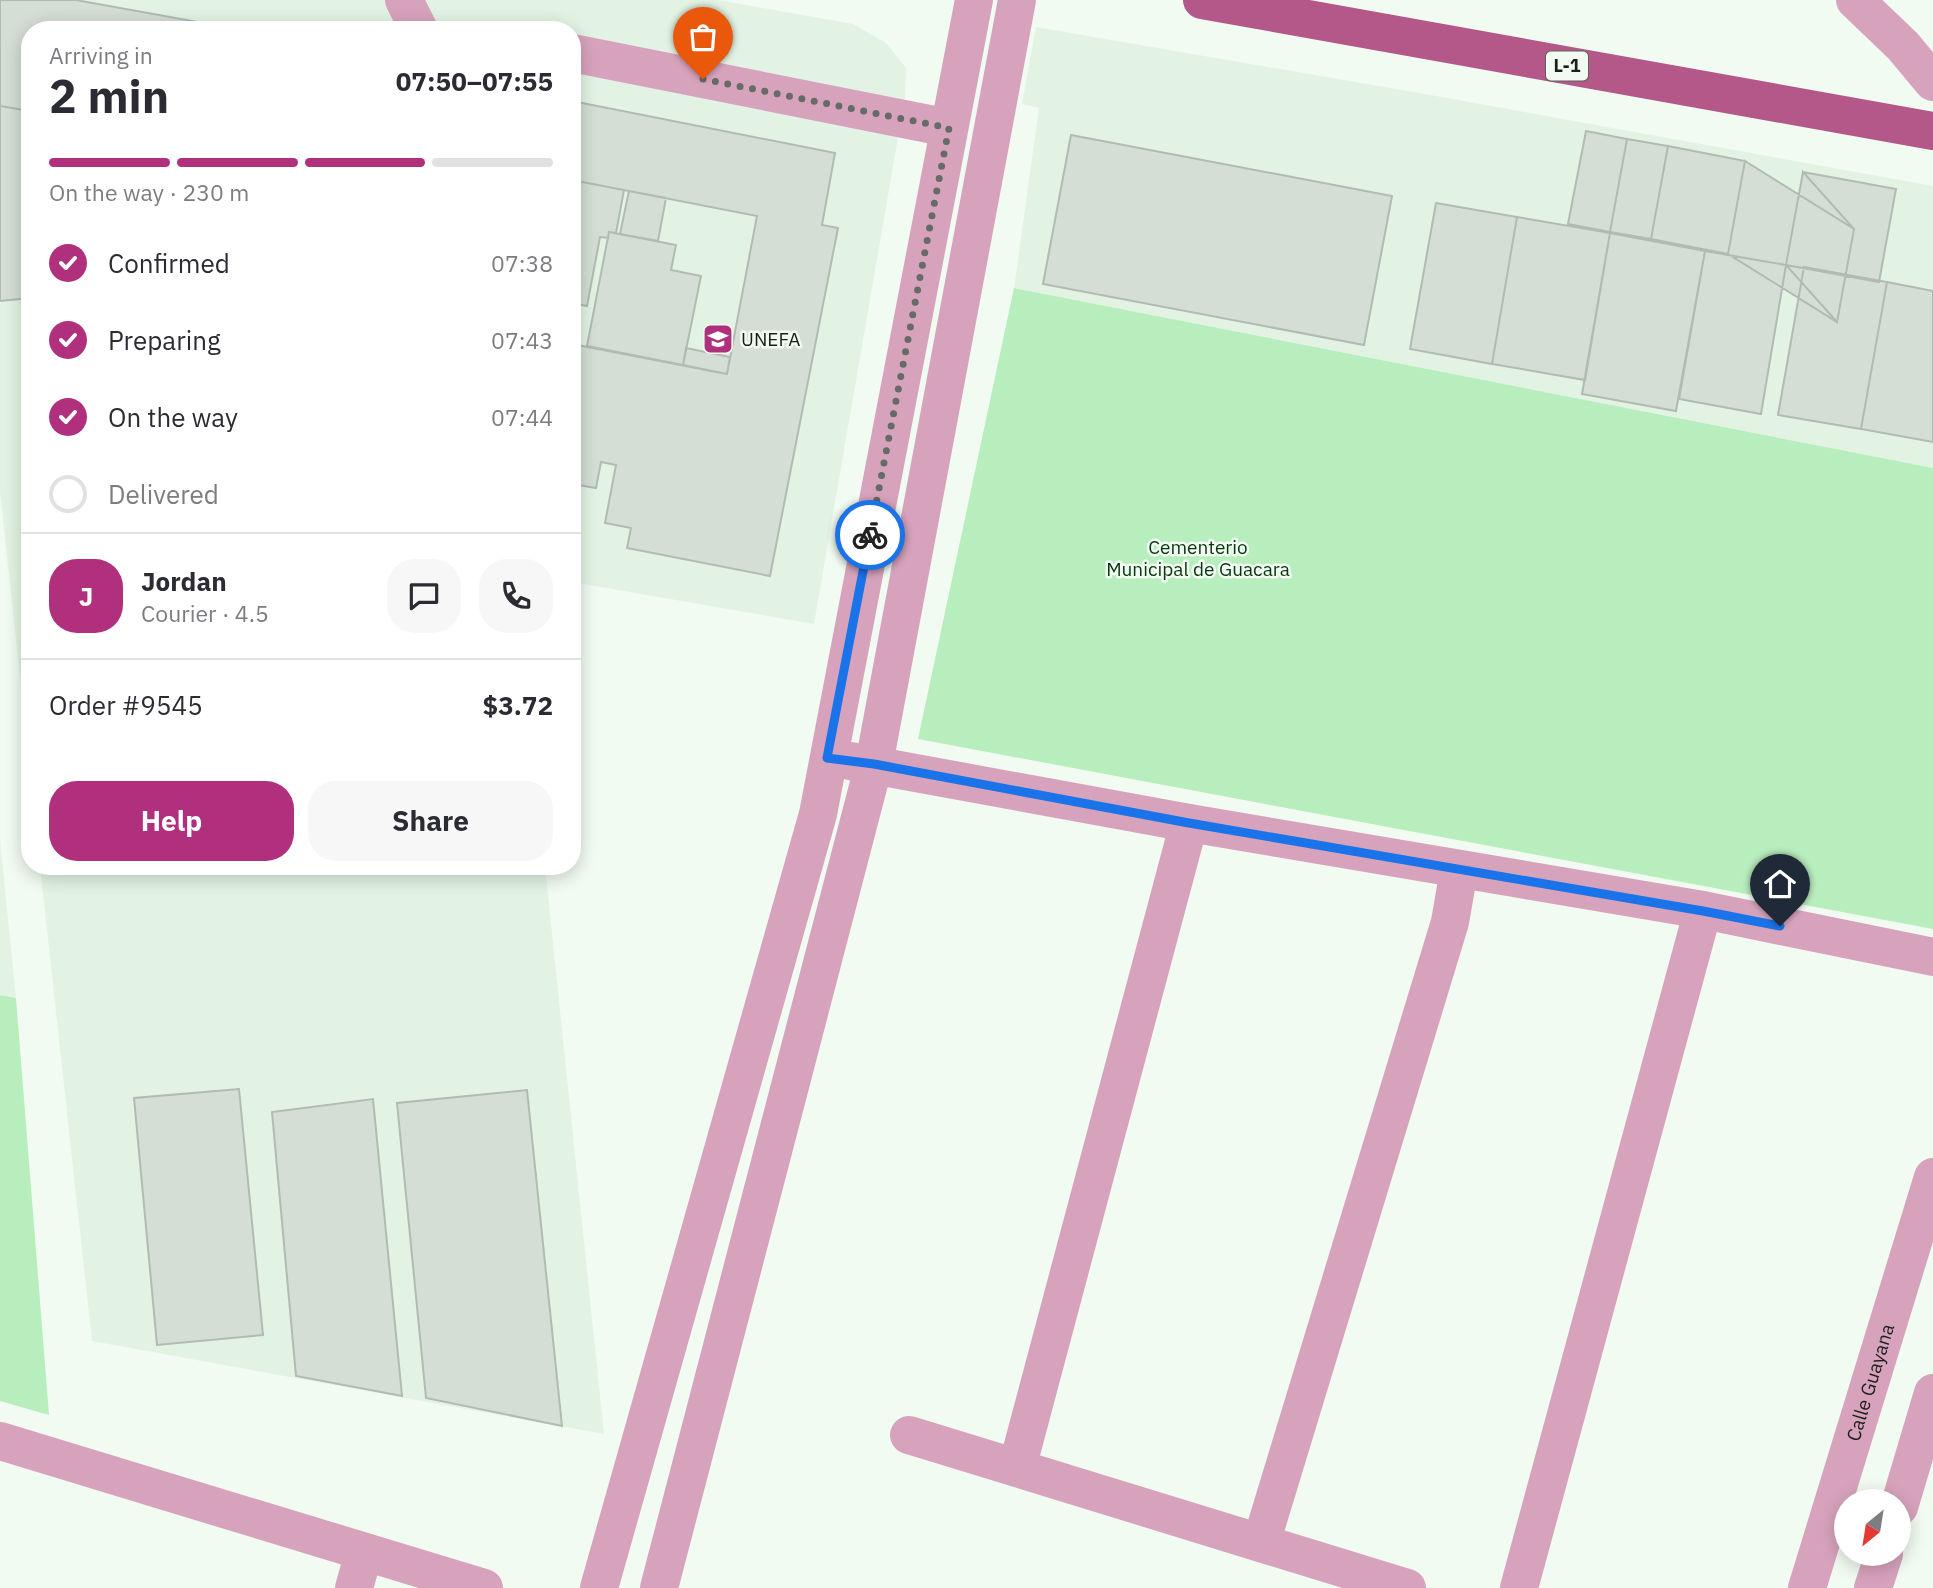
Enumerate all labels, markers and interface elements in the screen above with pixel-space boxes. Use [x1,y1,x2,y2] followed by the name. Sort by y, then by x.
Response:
[673,7,733,79] pin
[684,18,722,56] icon: bag
[49,40,153,70] text: Arriving in
[1546,52,1588,80] road number: L-1
[396,64,553,98] text: 07:50–07:55
[49,66,169,126] text: 2 min
[49,177,249,207] text: On the way · 230 m
[49,244,87,282] icon: check
[108,246,230,280] text: Confirmed
[491,248,553,278] text: 07:38
[49,321,87,359] icon: check
[701,322,735,356] school or university icon: UNEFA
[108,323,221,357] text: Preparing
[491,325,553,355] text: 07:43
[741,327,800,351] place label: UNEFA
[49,398,87,436] icon: check
[108,400,238,434] text: On the way
[491,402,553,432] text: 07:44
[108,477,219,511] text: Delivered
[835,500,905,570] courier
[851,516,889,554] icon: bike
[1106,535,1290,581] park label: Cementerio Municipal de Guacara
[387,559,461,633] button: chat
[479,559,553,633] button: phone
[141,564,227,598] text: Jordan
[79,579,93,613] text: J
[141,598,269,628] text: Courier · 4.5
[49,688,203,722] text: Order #9545
[483,688,553,722] text: $3.72
[49,781,294,861] button: Help
[308,781,553,861] button: Share
[1750,854,1810,926] pin
[1761,865,1799,903] icon: home
[1841,1321,1899,1444] street label: Calle Guayana
[1834,1489,1911,1566] north arrow
[1834,1489,1911,1566] map controls

